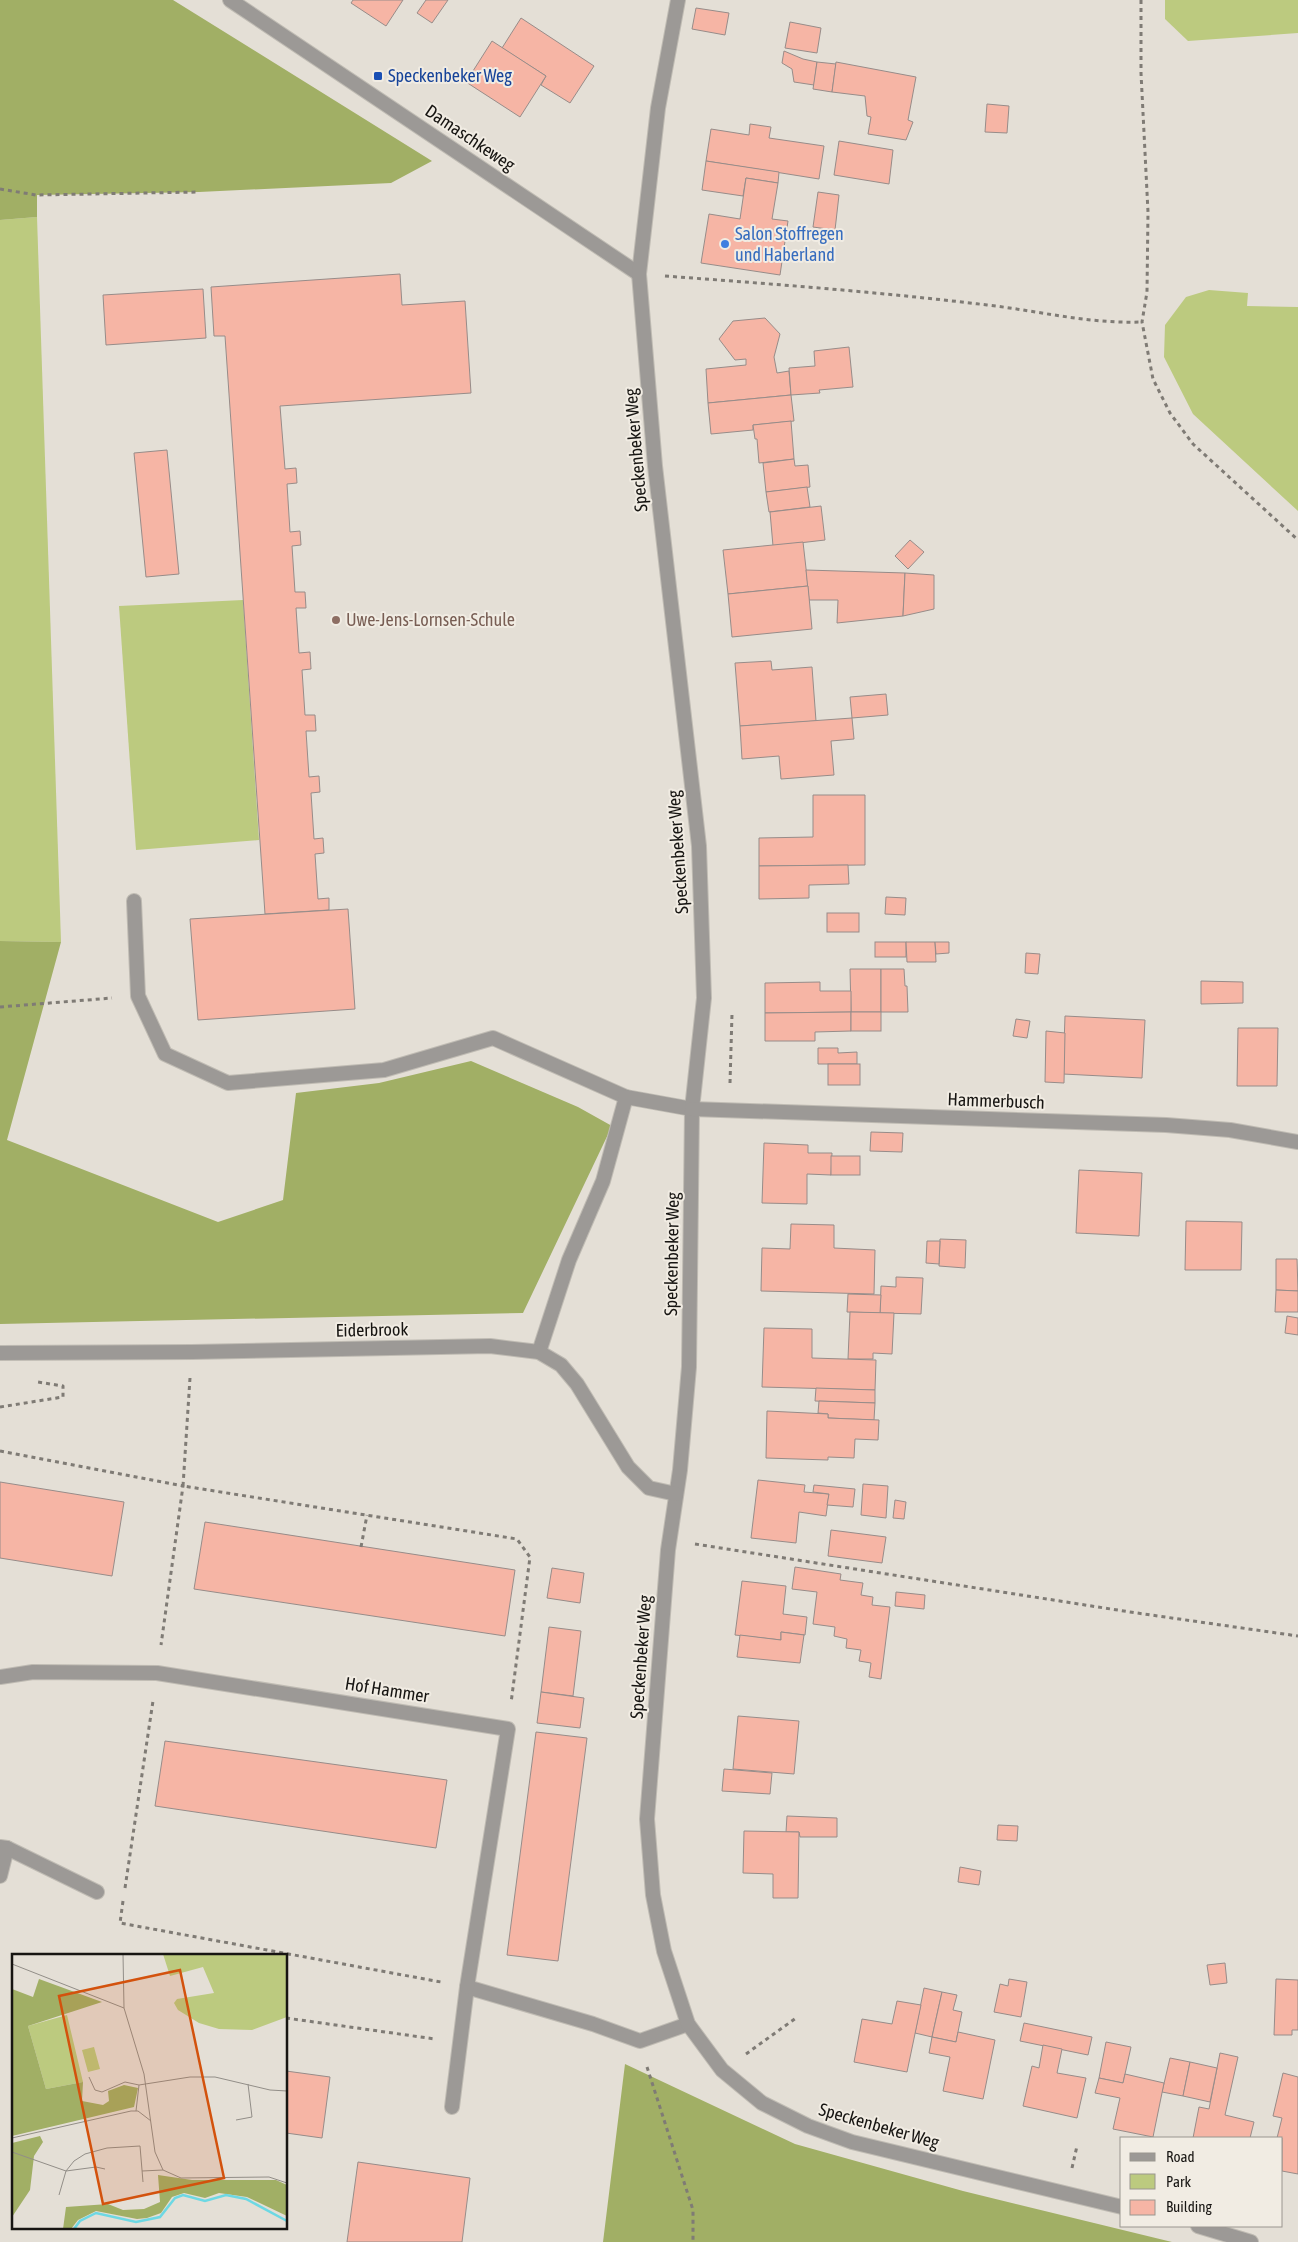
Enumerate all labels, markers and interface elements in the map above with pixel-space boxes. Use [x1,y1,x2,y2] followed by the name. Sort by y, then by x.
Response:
[388,65,512,86] place label: Speckenbeker Weg
[372,70,384,82] marker: Speckenbeker Weg
[421,100,519,175] street label: Damaschkeweg
[735,223,844,265] place label: Salon Stoffregen und Haberland
[719,238,731,250] marker: Salon Stoffregen und Haberland
[620,387,651,513] street label: Speckenbeker Weg
[346,609,515,630] place label: Uwe-Jens-Lornsen-Schule
[330,614,342,626] marker: Uwe-Jens-Lornsen-Schule
[663,789,692,915] street label: Speckenbeker Weg
[947,1088,1045,1113] street label: Hammerbusch
[660,1192,683,1316] street label: Speckenbeker Weg
[336,1318,408,1341] street label: Eiderbrook
[626,1594,655,1720] street label: Speckenbeker Weg
[344,1673,431,1707] street label: Hof Hammer
[12,1954,288,2230] inset map
[817,2098,942,2153] street label: Speckenbeker Weg
[1120,2137,1283,2227] legend
[1166,2148,1195,2165] text: Road
[1166,2173,1191,2190] text: Park
[1166,2198,1212,2215] text: Building

